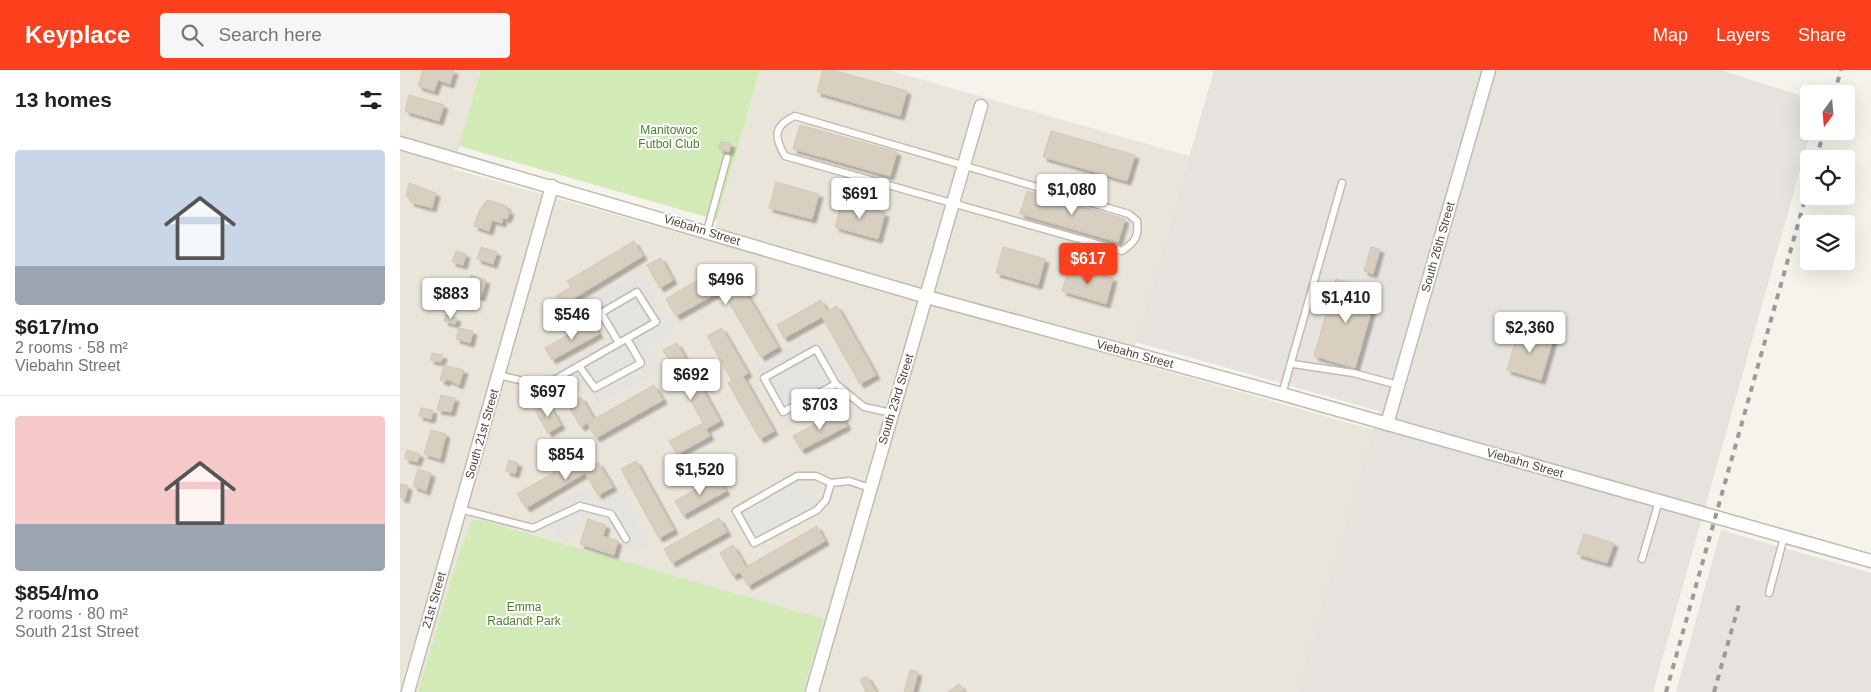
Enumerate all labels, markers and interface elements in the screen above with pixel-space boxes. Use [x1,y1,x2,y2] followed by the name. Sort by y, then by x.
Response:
[160,13,510,58] search box
[25,21,130,48] text: Keyplace
[178,21,206,49] icon: search
[218,24,322,45] text: Search here
[1653,25,1688,45] text: Map
[1716,25,1770,45] text: Layers
[1798,25,1846,45] text: Share
[1800,85,1855,140] north arrow
[1800,85,1855,270] map controls
[357,86,385,114] icon: filters
[15,88,112,111] text: 13 homes
[638,123,700,151] park label: Manitowoc Futbol Club
[1800,150,1855,205] button: locate
[1031,174,1113,216] pin: $1,080
[830,178,890,220] pin: $691
[1048,181,1096,198] text: $1,080
[155,183,245,273] icon: home
[842,185,878,202] text: $691
[1418,200,1458,294] street label: South 26th Street
[662,212,743,248] street label: Viebahn Street
[1800,215,1855,270] button: layers
[1058,242,1118,285] pin: $617
[1070,250,1106,267] text: $617
[696,264,756,306] pin: $496
[708,271,744,288] text: $496
[421,278,481,320] pin: $883
[1305,282,1387,324] pin: $1,410
[433,285,469,302] text: $883
[1322,289,1370,306] text: $1,410
[542,298,602,341] pin: $546
[554,306,590,323] text: $546
[1489,312,1571,354] pin: $2,360
[15,315,99,338] text: $617/mo
[1506,319,1554,336] text: $2,360
[1095,337,1176,371] street label: Viebahn Street
[15,339,128,356] text: 2 rooms · 58 m²
[876,351,917,446] street label: South 23rd Street
[15,357,121,374] text: Viebahn Street
[661,358,721,401] pin: $692
[673,366,709,383] text: $692
[518,376,578,418] pin: $697
[530,383,566,400] text: $697
[462,387,502,481] street label: South 21st Street
[790,388,850,431] pin: $703
[802,396,838,413] text: $703
[536,438,596,481] pin: $854
[1485,445,1566,481] street label: Viebahn Street
[548,446,584,463] text: $854
[155,448,245,538] icon: home
[659,454,741,496] pin: $1,520
[676,461,724,478] text: $1,520
[419,570,449,630] street label: 21st Street
[15,581,99,604] text: $854/mo
[487,600,562,628] park label: Emma Radandt Park
[15,605,128,622] text: 2 rooms · 80 m²
[15,623,139,640] text: South 21st Street

